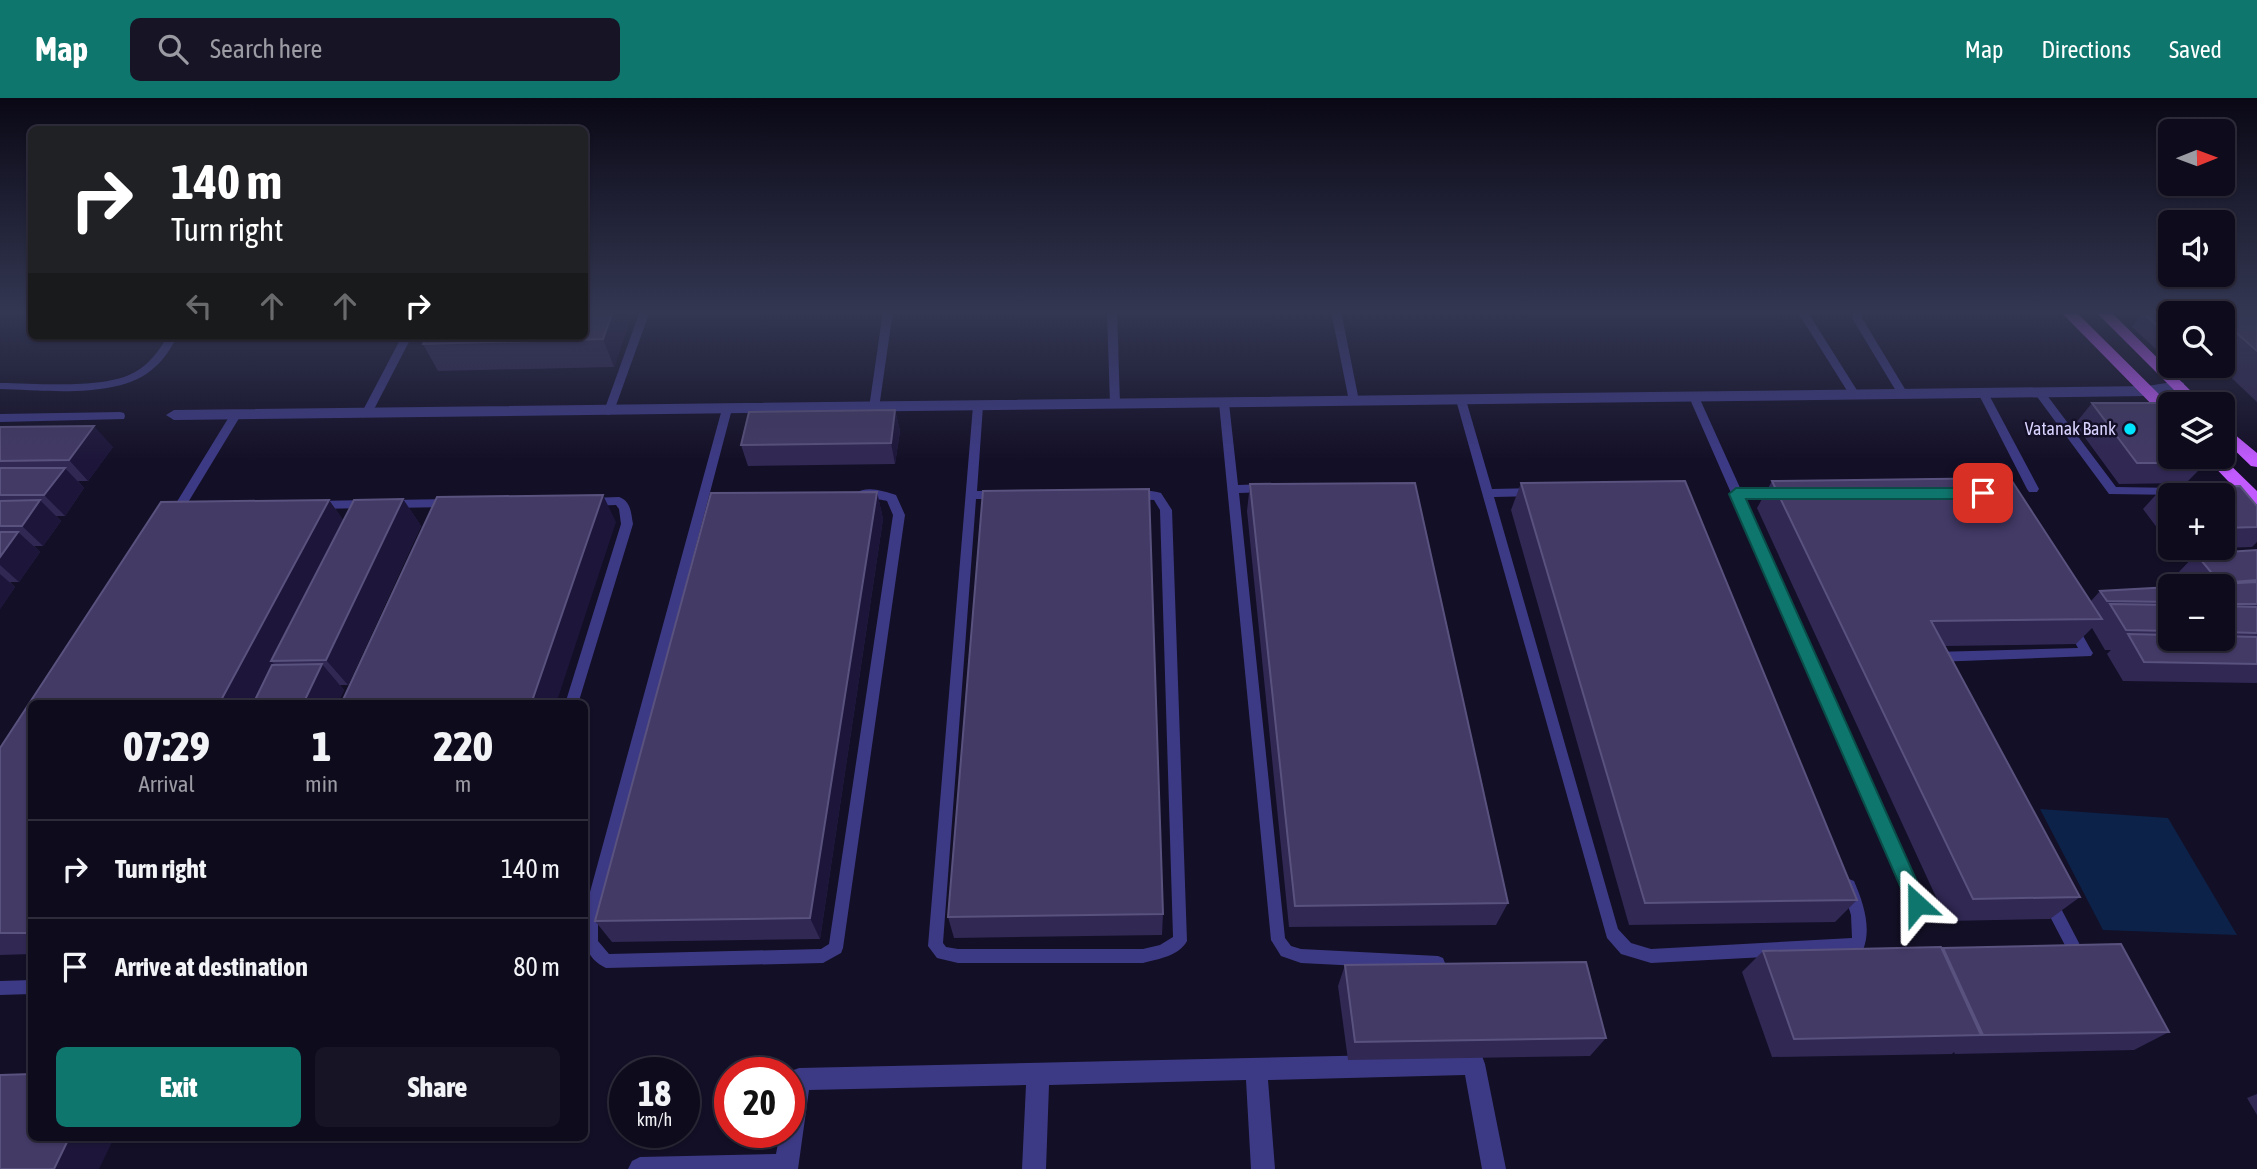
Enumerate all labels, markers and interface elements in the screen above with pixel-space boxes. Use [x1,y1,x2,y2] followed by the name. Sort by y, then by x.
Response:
[130,18,620,81] search box
[35,30,88,68] text: Map
[154,30,192,68] icon: search
[210,34,322,64] text: Search here
[1965,36,2003,63] text: Map
[2041,36,2131,63] text: Directions
[2169,36,2222,63] text: Saved
[2158,119,2235,196] north arrow
[2158,119,2235,651] map controls
[171,153,282,209] text: 140 m
[56,154,147,245] icon: right
[2158,210,2235,287] button: sound
[171,211,284,248] text: Turn right
[180,287,218,325] icon: left
[253,287,291,325] icon: ahead
[326,287,364,325] icon: ahead
[399,287,437,325] icon: right
[2158,301,2235,378] button: search
[2158,392,2235,469] button: layers
[2025,418,2116,439] place label: Vatanak Bank
[2122,421,2138,437] marker: Vatanak Bank
[1953,463,2013,523] pin
[1964,474,2002,512] icon: arrive
[2158,483,2235,560] button: +
[2158,574,2235,651] button: −
[123,722,210,770] text: 07:29
[312,722,331,770] text: 1
[433,722,493,770] text: 220
[138,771,195,797] text: Arrival
[305,771,338,797] text: min
[455,771,471,797] text: m
[56,850,94,888] icon: right
[115,854,206,884] text: Turn right
[501,854,560,884] text: 140 m
[1880,867,1954,941] position arrow
[56,948,94,986] icon: arrive
[115,952,308,982] text: Arrive at destination
[513,952,560,982] text: 80 m
[56,1047,301,1127] button: Exit
[315,1047,560,1127] button: Share
[714,1057,805,1148] speed limit sign: 20
[638,1073,671,1113] text: 18
[637,1109,672,1130] text: km/h

